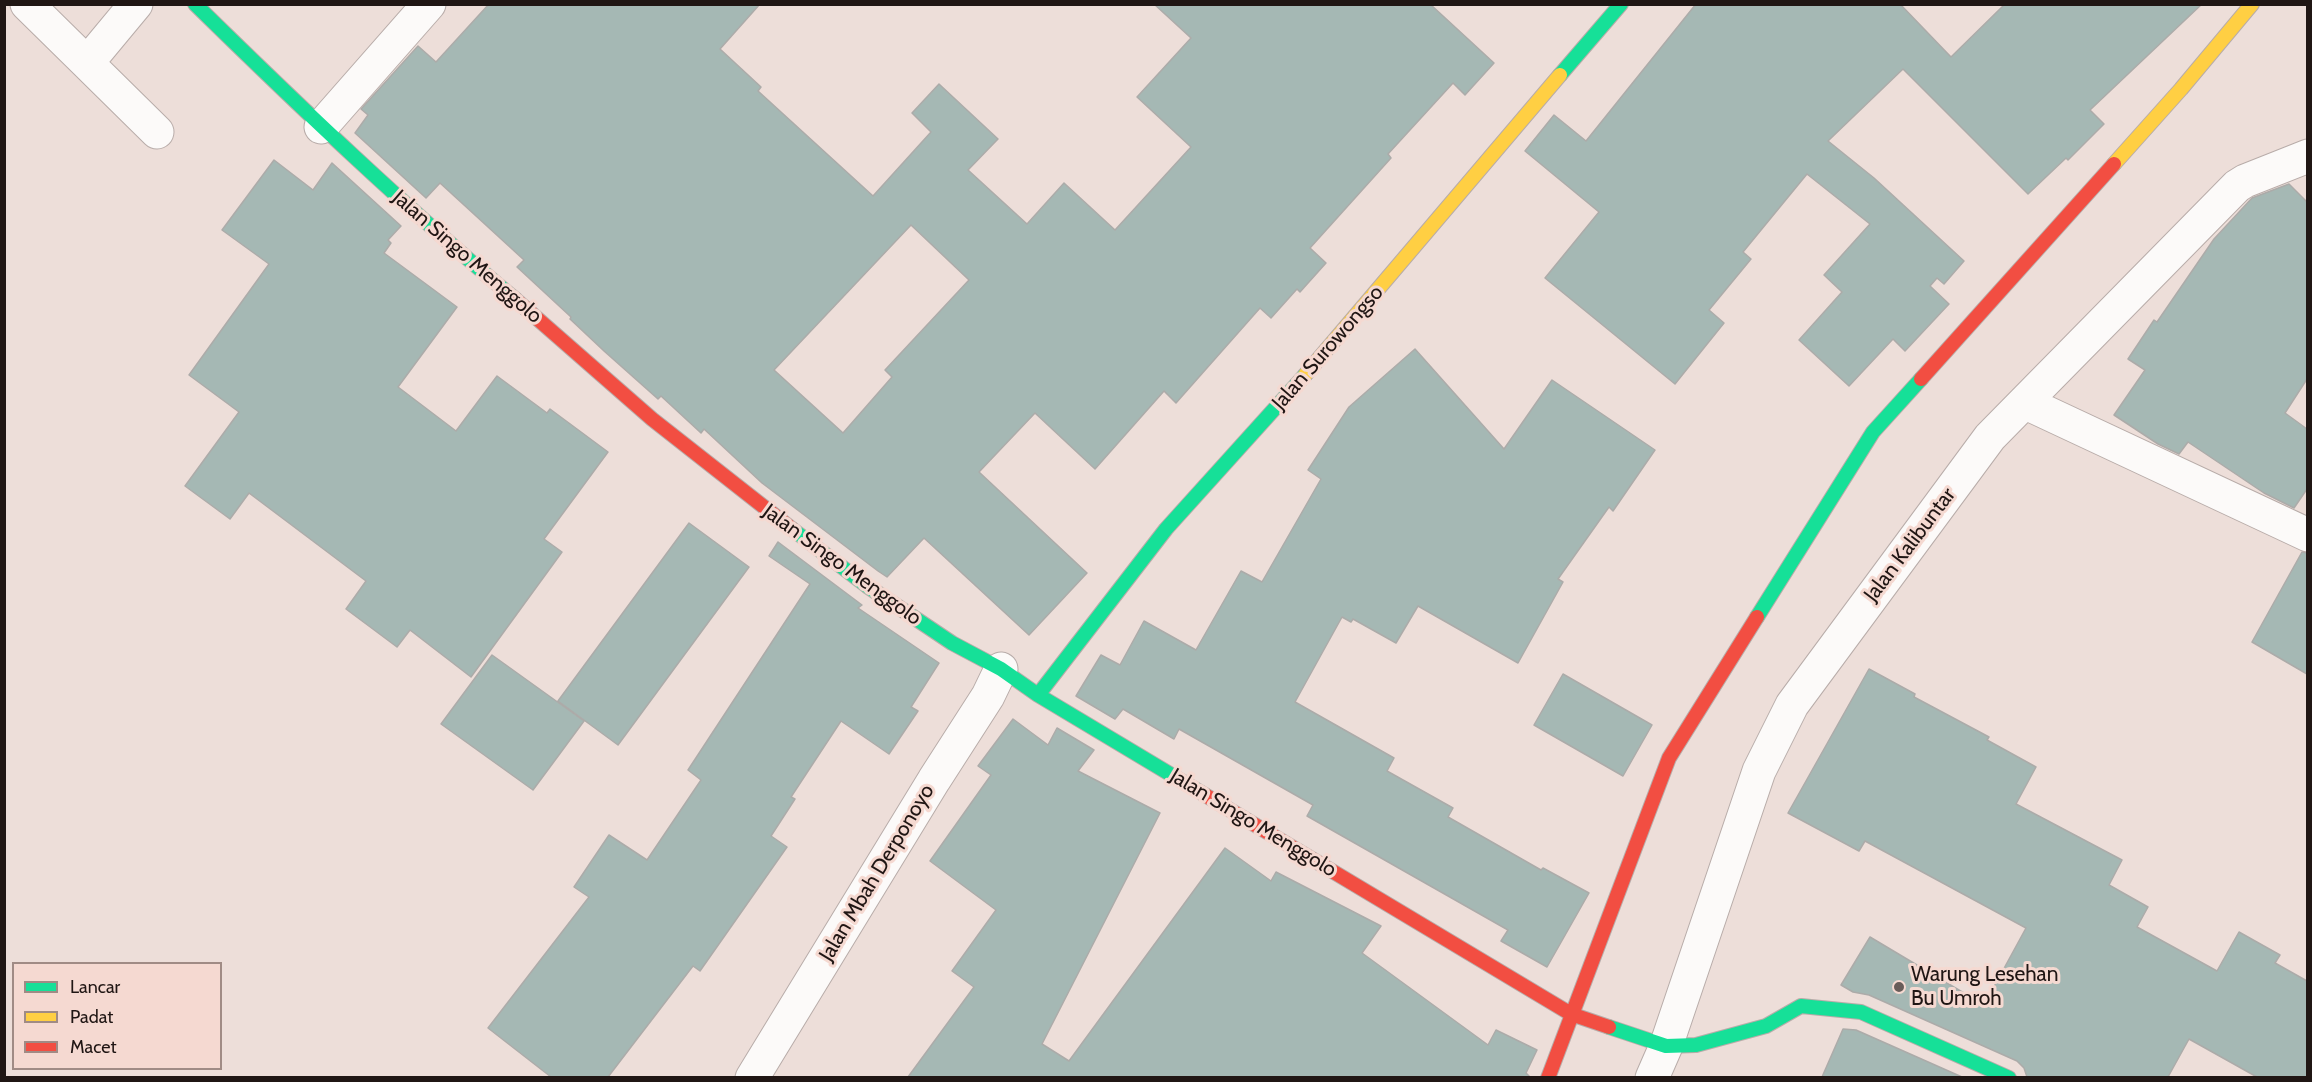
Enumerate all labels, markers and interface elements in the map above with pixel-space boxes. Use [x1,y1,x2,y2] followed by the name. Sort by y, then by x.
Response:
[387,185,547,329] street label: Jalan Singo Menggolo
[1267,281,1389,415] street label: Jalan Surowongso
[1859,483,1961,607] street label: Jalan Kalibuntar
[758,499,926,631] street label: Jalan Singo Menggolo
[1165,763,1341,883] street label: Jalan Singo Menggolo
[814,780,940,966] street label: Jalan Mbah Derponoyo
[12,962,222,1070] legend
[1911,962,2058,1012] place label: Warung Lesehan Bu Umroh
[70,976,120,998] text: Lancar
[1892,980,1906,994] marker: Warung Lesehan Bu Umroh
[70,1006,113,1028] text: Padat
[70,1036,116,1058] text: Macet

